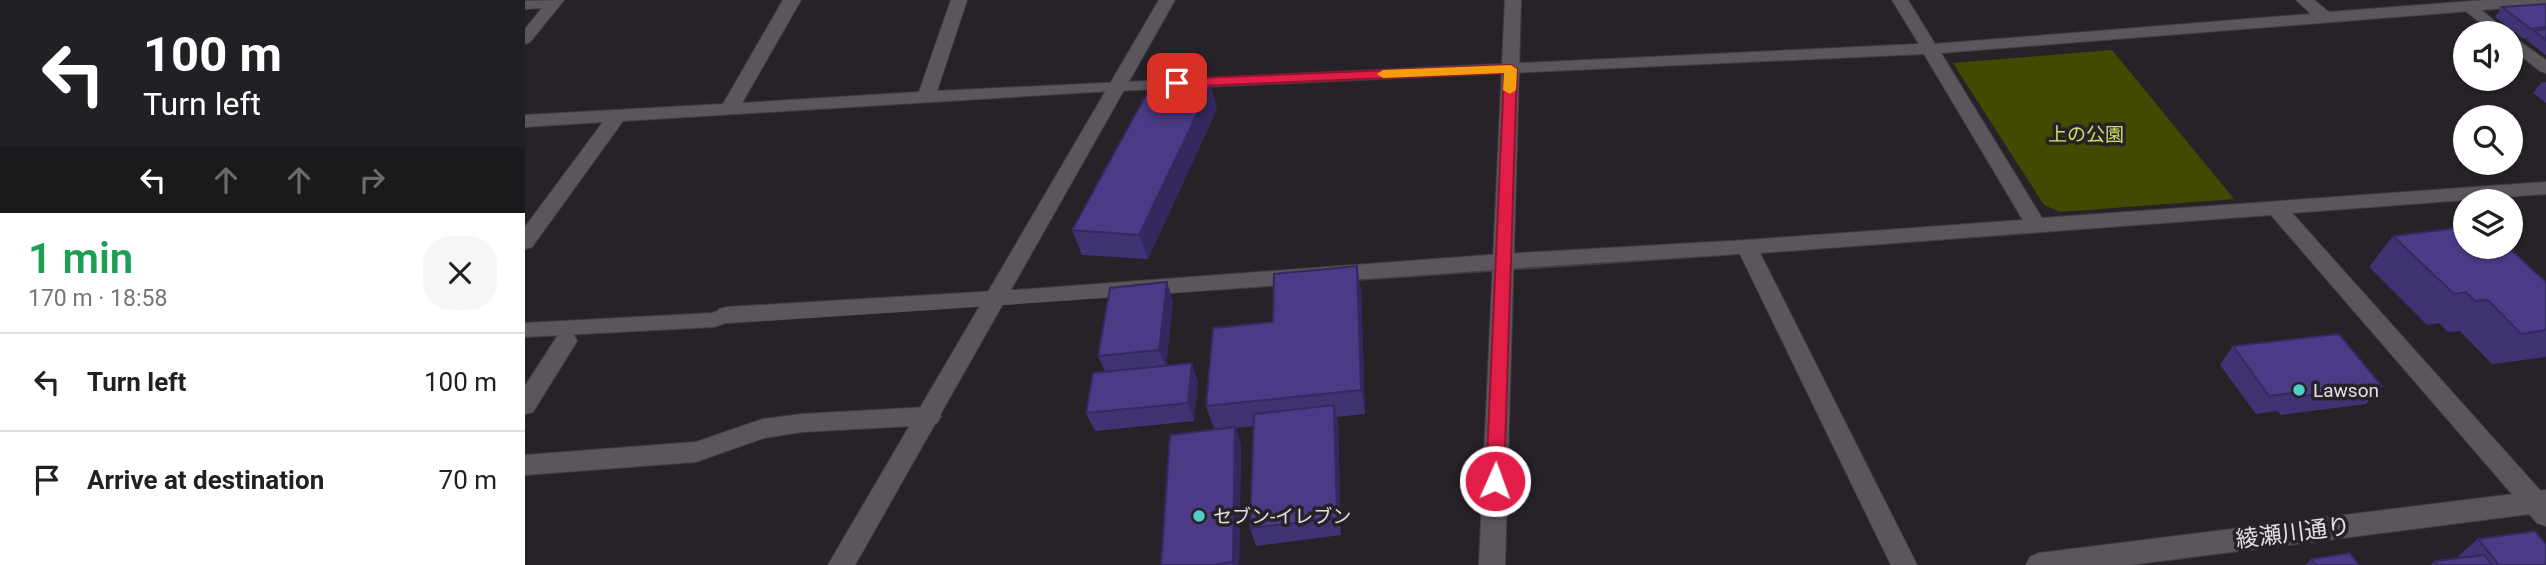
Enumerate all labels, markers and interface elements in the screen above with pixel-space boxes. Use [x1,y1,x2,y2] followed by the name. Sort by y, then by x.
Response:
[2453,21,2523,259] map controls
[2453,21,2523,91] button: sound
[143,26,282,83] text: 100 m
[28,28,119,119] icon: left
[1147,53,1207,113] pin
[1158,64,1196,102] icon: arrive
[143,85,261,123] text: Turn left
[2453,105,2523,175] button: search
[2048,123,2124,146] park label: 上の公園
[134,161,172,199] icon: left
[207,161,245,199] icon: ahead
[280,161,318,199] icon: ahead
[353,161,391,199] icon: right
[2453,189,2523,259] button: layers
[28,234,133,283] text: 1 min
[423,236,497,310] button: close
[28,285,167,312] text: 170 m · 18:58
[28,363,66,401] icon: left
[87,367,186,397] text: Turn left
[424,367,497,397] text: 100 m
[2313,379,2379,402] place label: Lawson
[2291,382,2307,398] marker: Lawson
[1458,444,1532,518] position arrow
[28,461,66,499] icon: arrive
[87,465,324,495] text: Arrive at destination
[439,465,497,495] text: 70 m
[1213,505,1351,528] place label: セブン-イレブン
[1191,508,1207,524] marker: セブン-イレブン
[2234,513,2352,553] street label: 綾瀬川通り

